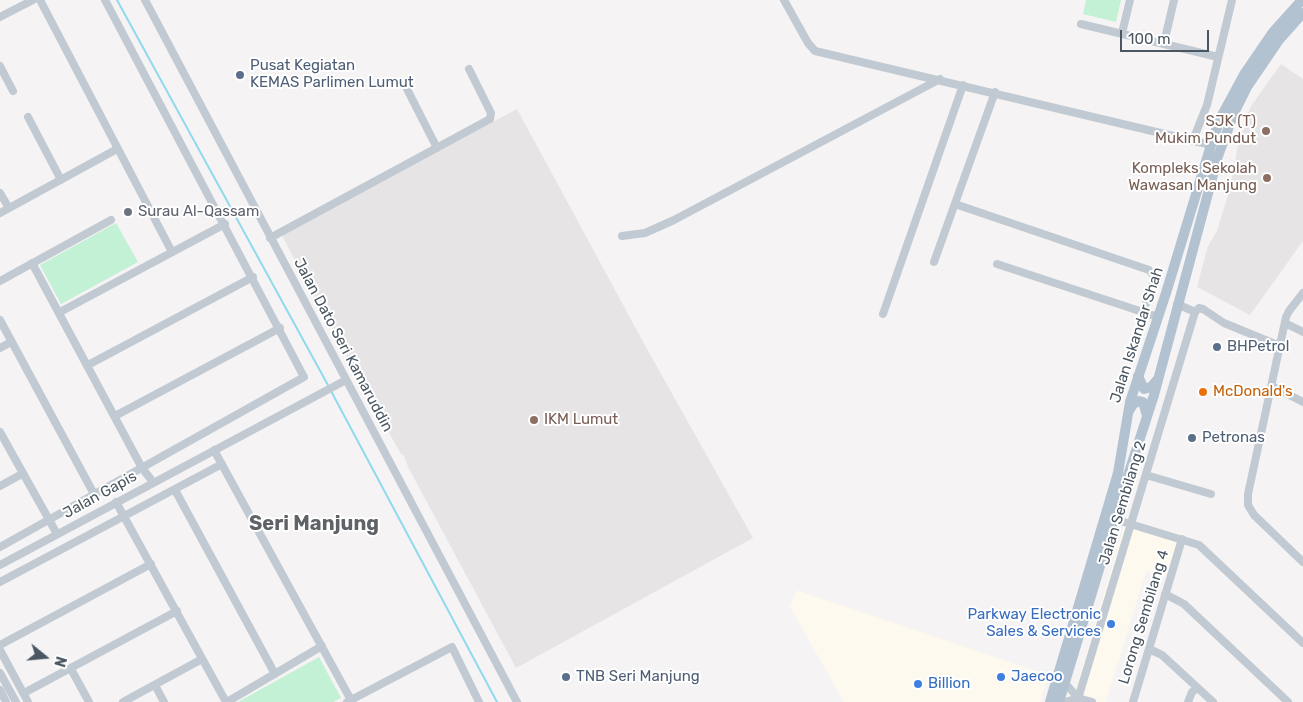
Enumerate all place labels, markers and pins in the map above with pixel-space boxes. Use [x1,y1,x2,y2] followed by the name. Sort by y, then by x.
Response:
[250,57,414,92] place label: Pusat Kegiatan KEMAS Parlimen Lumut
[234,69,246,81] marker: Pusat Kegiatan KEMAS Parlimen Lumut
[1155,113,1256,148] place label: SJK (T) Mukim Pundut
[1260,125,1272,137] marker: SJK (T) Mukim Pundut
[1128,160,1257,195] place label: Kompleks Sekolah Wawasan Manjung
[1261,172,1273,184] marker: Kompleks Sekolah Wawasan Manjung
[138,203,259,221] place label: Surau Al-Qassam
[122,206,134,218] marker: Surau Al-Qassam
[1227,338,1289,356] place label: BHPetrol
[1211,341,1223,353] marker: BHPetrol
[1213,383,1293,401] place label: McDonald's
[1197,386,1209,398] marker: McDonald's
[544,411,618,429] place label: IKM Lumut
[528,414,540,426] marker: IKM Lumut
[1202,429,1265,447] place label: Petronas
[1186,432,1198,444] marker: Petronas
[967,606,1101,641] place label: Parkway Electronic Sales & Services
[1105,618,1117,630] marker: Parkway Electronic Sales & Services
[576,668,700,686] place label: TNB Seri Manjung
[1011,668,1063,686] place label: Jaecoo
[560,671,572,683] marker: TNB Seri Manjung
[995,671,1007,683] marker: Jaecoo
[928,675,970,693] place label: Billion
[912,678,924,690] marker: Billion

